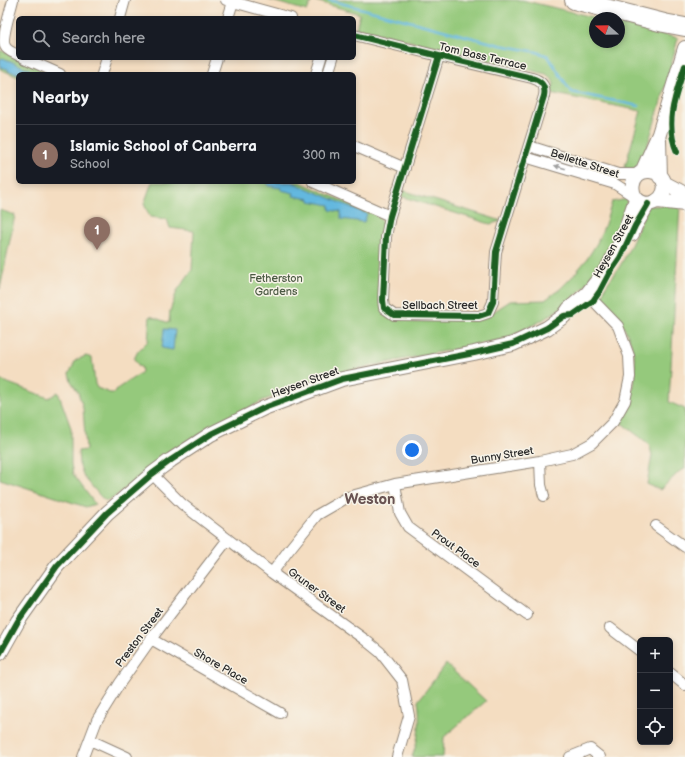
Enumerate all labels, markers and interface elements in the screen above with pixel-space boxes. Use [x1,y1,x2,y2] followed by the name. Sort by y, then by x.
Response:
[589,12,625,48] north arrow
[16,16,356,60] search box
[30,27,52,49] icon: search
[62,29,145,48] text: Search here
[438,40,528,73] street label: Tom Bass Terrace
[32,88,89,108] text: Nearby
[70,137,257,156] text: Islamic School of Canberra
[549,146,621,181] street label: Bellette Street
[42,147,48,163] text: 1
[302,147,340,163] text: 300 m
[70,156,110,172] text: School
[554,164,566,170] one-way arrow
[591,212,636,280] street label: Heysen Street
[84,217,110,250] pin: 1
[249,272,303,298] park label: Fetherston Gardens
[402,299,478,312] street label: Sellbach Street
[270,364,341,401] street label: Heysen Street
[402,440,422,460] your location
[470,444,535,467] street label: Bunny Street
[345,490,395,509] district label: Weston
[429,526,483,571] street label: Prout Place
[285,565,349,616] street label: Gruner Street
[113,605,166,670] street label: Preston Street
[637,637,673,745] map controls
[637,637,673,673] button: +
[191,646,250,687] street label: Shore Place
[637,673,673,709] button: −
[637,709,673,745] button: locate

